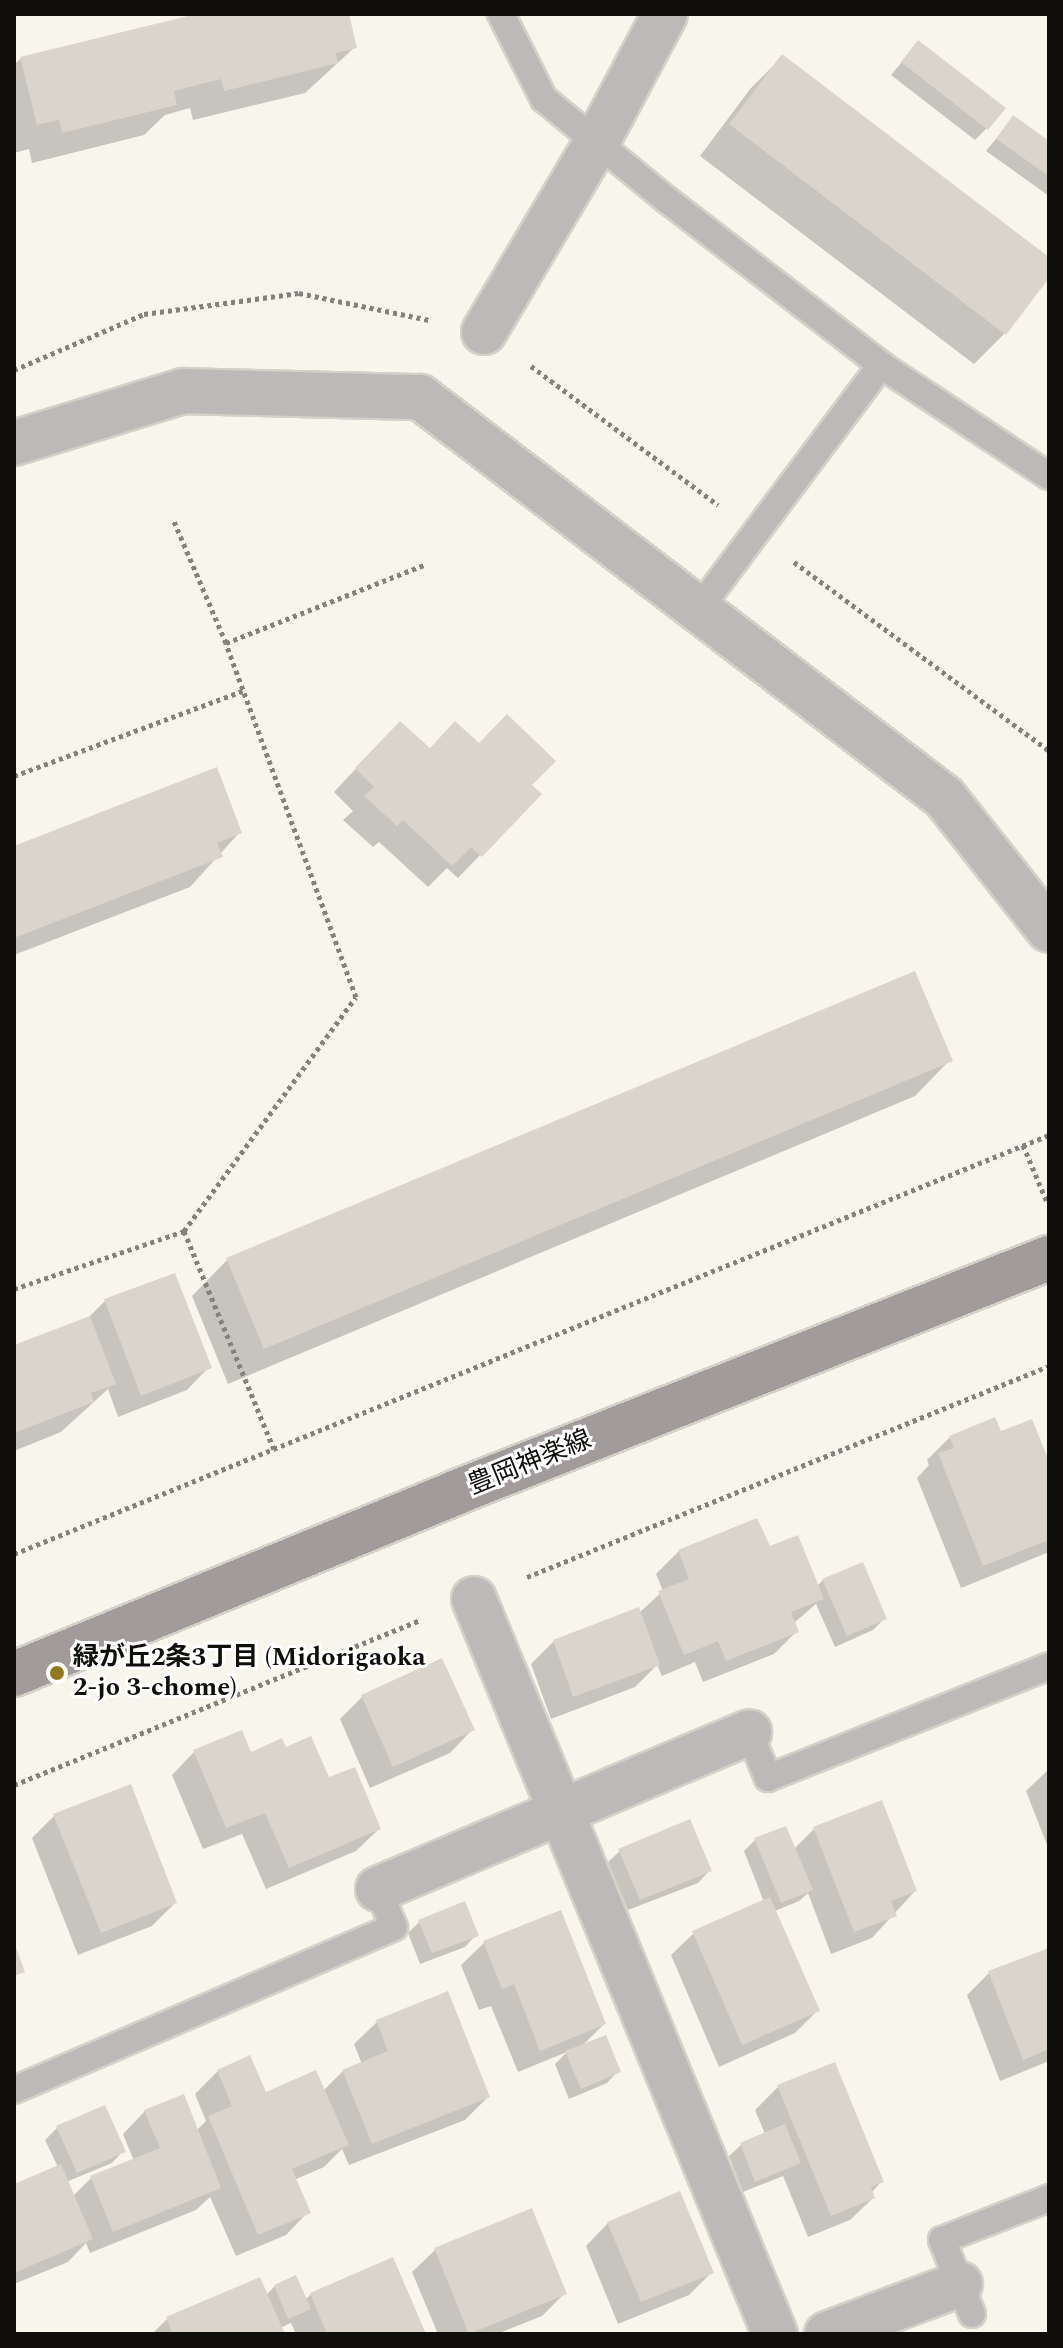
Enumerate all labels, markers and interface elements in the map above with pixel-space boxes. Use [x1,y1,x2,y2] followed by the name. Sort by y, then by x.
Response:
[464,1424,596,1502] street label: 豊岡神楽線
[73,1642,426,1704] place label: 緑が丘2条3丁目 (Midorigaoka 2-jo 3-chome)
[48,1664,66,1682] marker: 緑が丘2条3丁目 (Midorigaoka 2-jo 3-chome)

